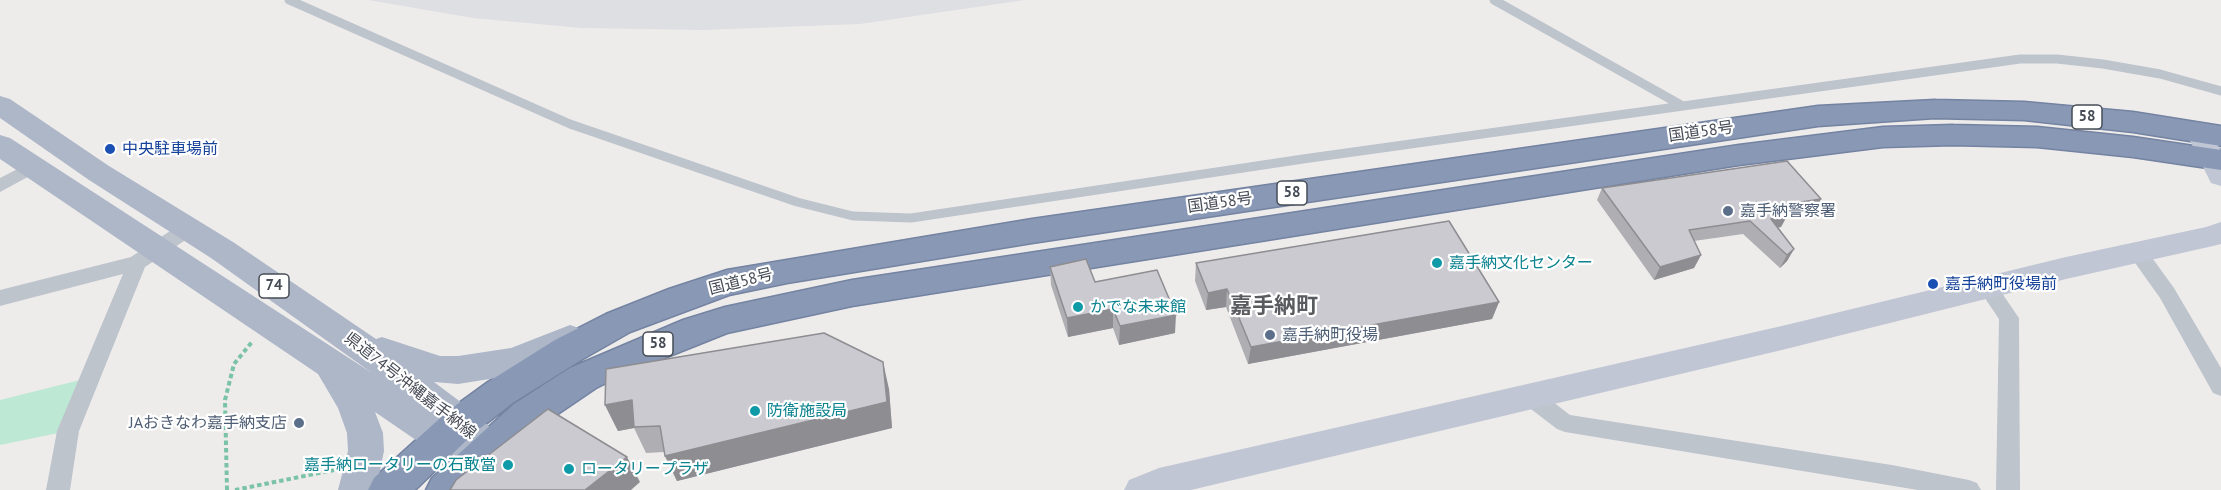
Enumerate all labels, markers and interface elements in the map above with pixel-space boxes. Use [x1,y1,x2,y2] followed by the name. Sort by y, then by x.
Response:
[2072,105,2102,129] road number: 58
[1667,118,1735,146] street label: 国道58号
[122,139,218,159] place label: 中央駐車場前
[103,142,117,156] marker: 中央駐車場前
[1277,181,1307,205] road number: 58
[1186,189,1254,217] street label: 国道58号
[1740,201,1836,221] place label: 嘉手納警察署
[1721,204,1735,218] marker: 嘉手納警察署
[1449,253,1593,273] place label: 嘉手納文化センター
[1430,256,1444,270] marker: 嘉手納文化センター
[707,265,775,299] street label: 国道58号
[259,274,289,298] road number: 74
[1945,274,2057,294] place label: 嘉手納町役場前
[1926,277,1940,291] marker: 嘉手納町役場前
[1230,294,1318,320] district label: 嘉手納町
[1090,297,1186,317] place label: かでな未来館
[1071,300,1085,314] marker: かでな未来館
[1282,325,1378,345] place label: 嘉手納町役場
[1263,328,1277,342] marker: 嘉手納町役場
[340,329,480,443] street label: 県道74号沖縄嘉手納線
[643,332,673,356] road number: 58
[767,401,847,421] place label: 防衛施設局
[748,404,762,418] marker: 防衛施設局
[129,413,287,433] place label: JAおきなわ嘉手納支店
[292,416,306,430] marker: JAおきなわ嘉手納支店
[304,455,496,475] place label: 嘉手納ロータリーの石敢當
[501,458,515,472] marker: 嘉手納ロータリーの石敢當
[581,459,709,479] place label: ロータリープラザ
[562,462,576,476] marker: ロータリープラザ

